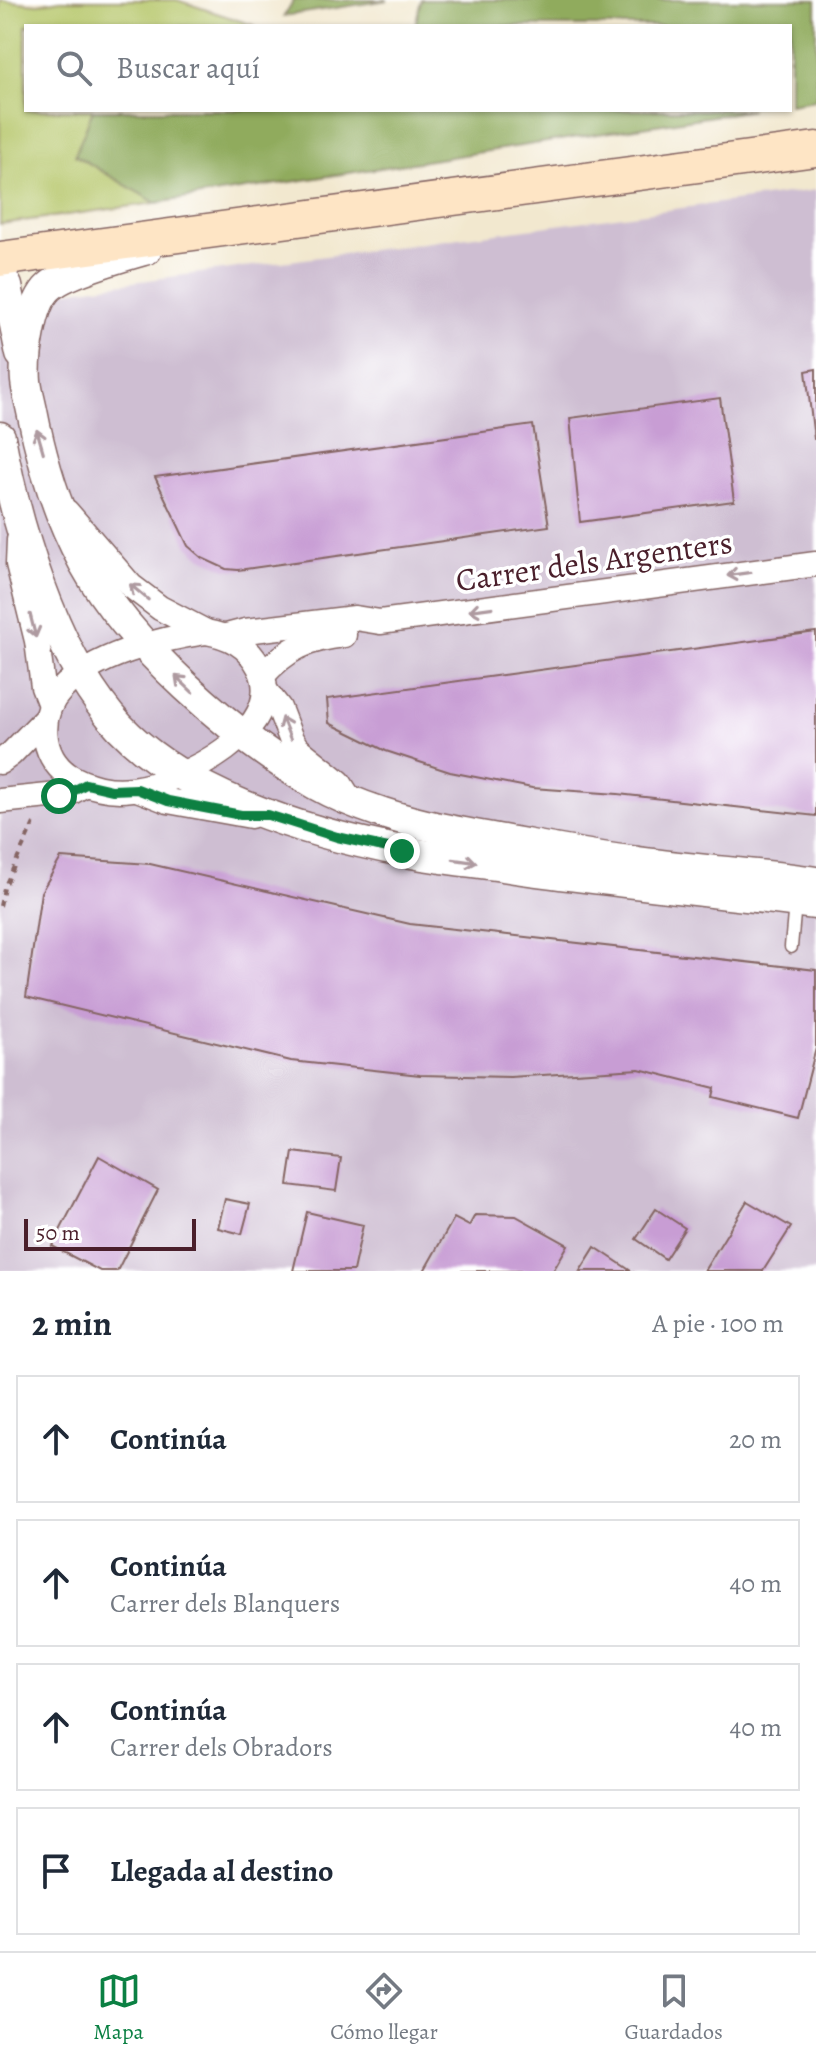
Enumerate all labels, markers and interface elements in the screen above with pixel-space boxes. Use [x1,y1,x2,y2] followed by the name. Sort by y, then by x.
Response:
[24,24,792,112] search box
[52,46,96,90] icon: search
[116,48,260,88] text: Buscar aquí
[31,428,46,454] one-way arrow
[453,520,735,602] street label: Carrer dels Argenters
[727,567,752,582] one-way arrow
[129,583,150,601] one-way arrow
[469,602,494,617] one-way arrow
[27,612,42,638] one-way arrow
[175,675,194,694] one-way arrow
[278,716,293,741] one-way arrow
[41,778,77,814] route start
[384,833,420,869] route end
[452,854,477,869] one-way arrow
[24,1215,196,1251] scale bar
[36,1218,80,1248] text: 50 m
[32,1300,112,1347] text: 2 min
[652,1306,784,1341] text: A pie · 100 m
[34,1417,78,1461] icon: ahead
[110,1419,227,1459] text: Continúa
[729,1422,782,1457] text: 20 m
[110,1546,227,1586] text: Continúa
[34,1561,78,1605] icon: ahead
[730,1566,782,1601] text: 40 m
[110,1586,340,1621] text: Carrer dels Blanquers
[110,1690,227,1730] text: Continúa
[34,1705,78,1749] icon: ahead
[730,1710,782,1745] text: 40 m
[110,1730,333,1765] text: Carrer dels Obradors
[34,1849,78,1893] icon: arrive
[110,1851,333,1891] text: Llegada al destino
[93,1969,144,2047] tab: Mapa
[330,1969,438,2047] tab: Cómo llegar
[624,1969,723,2047] tab: Guardados

